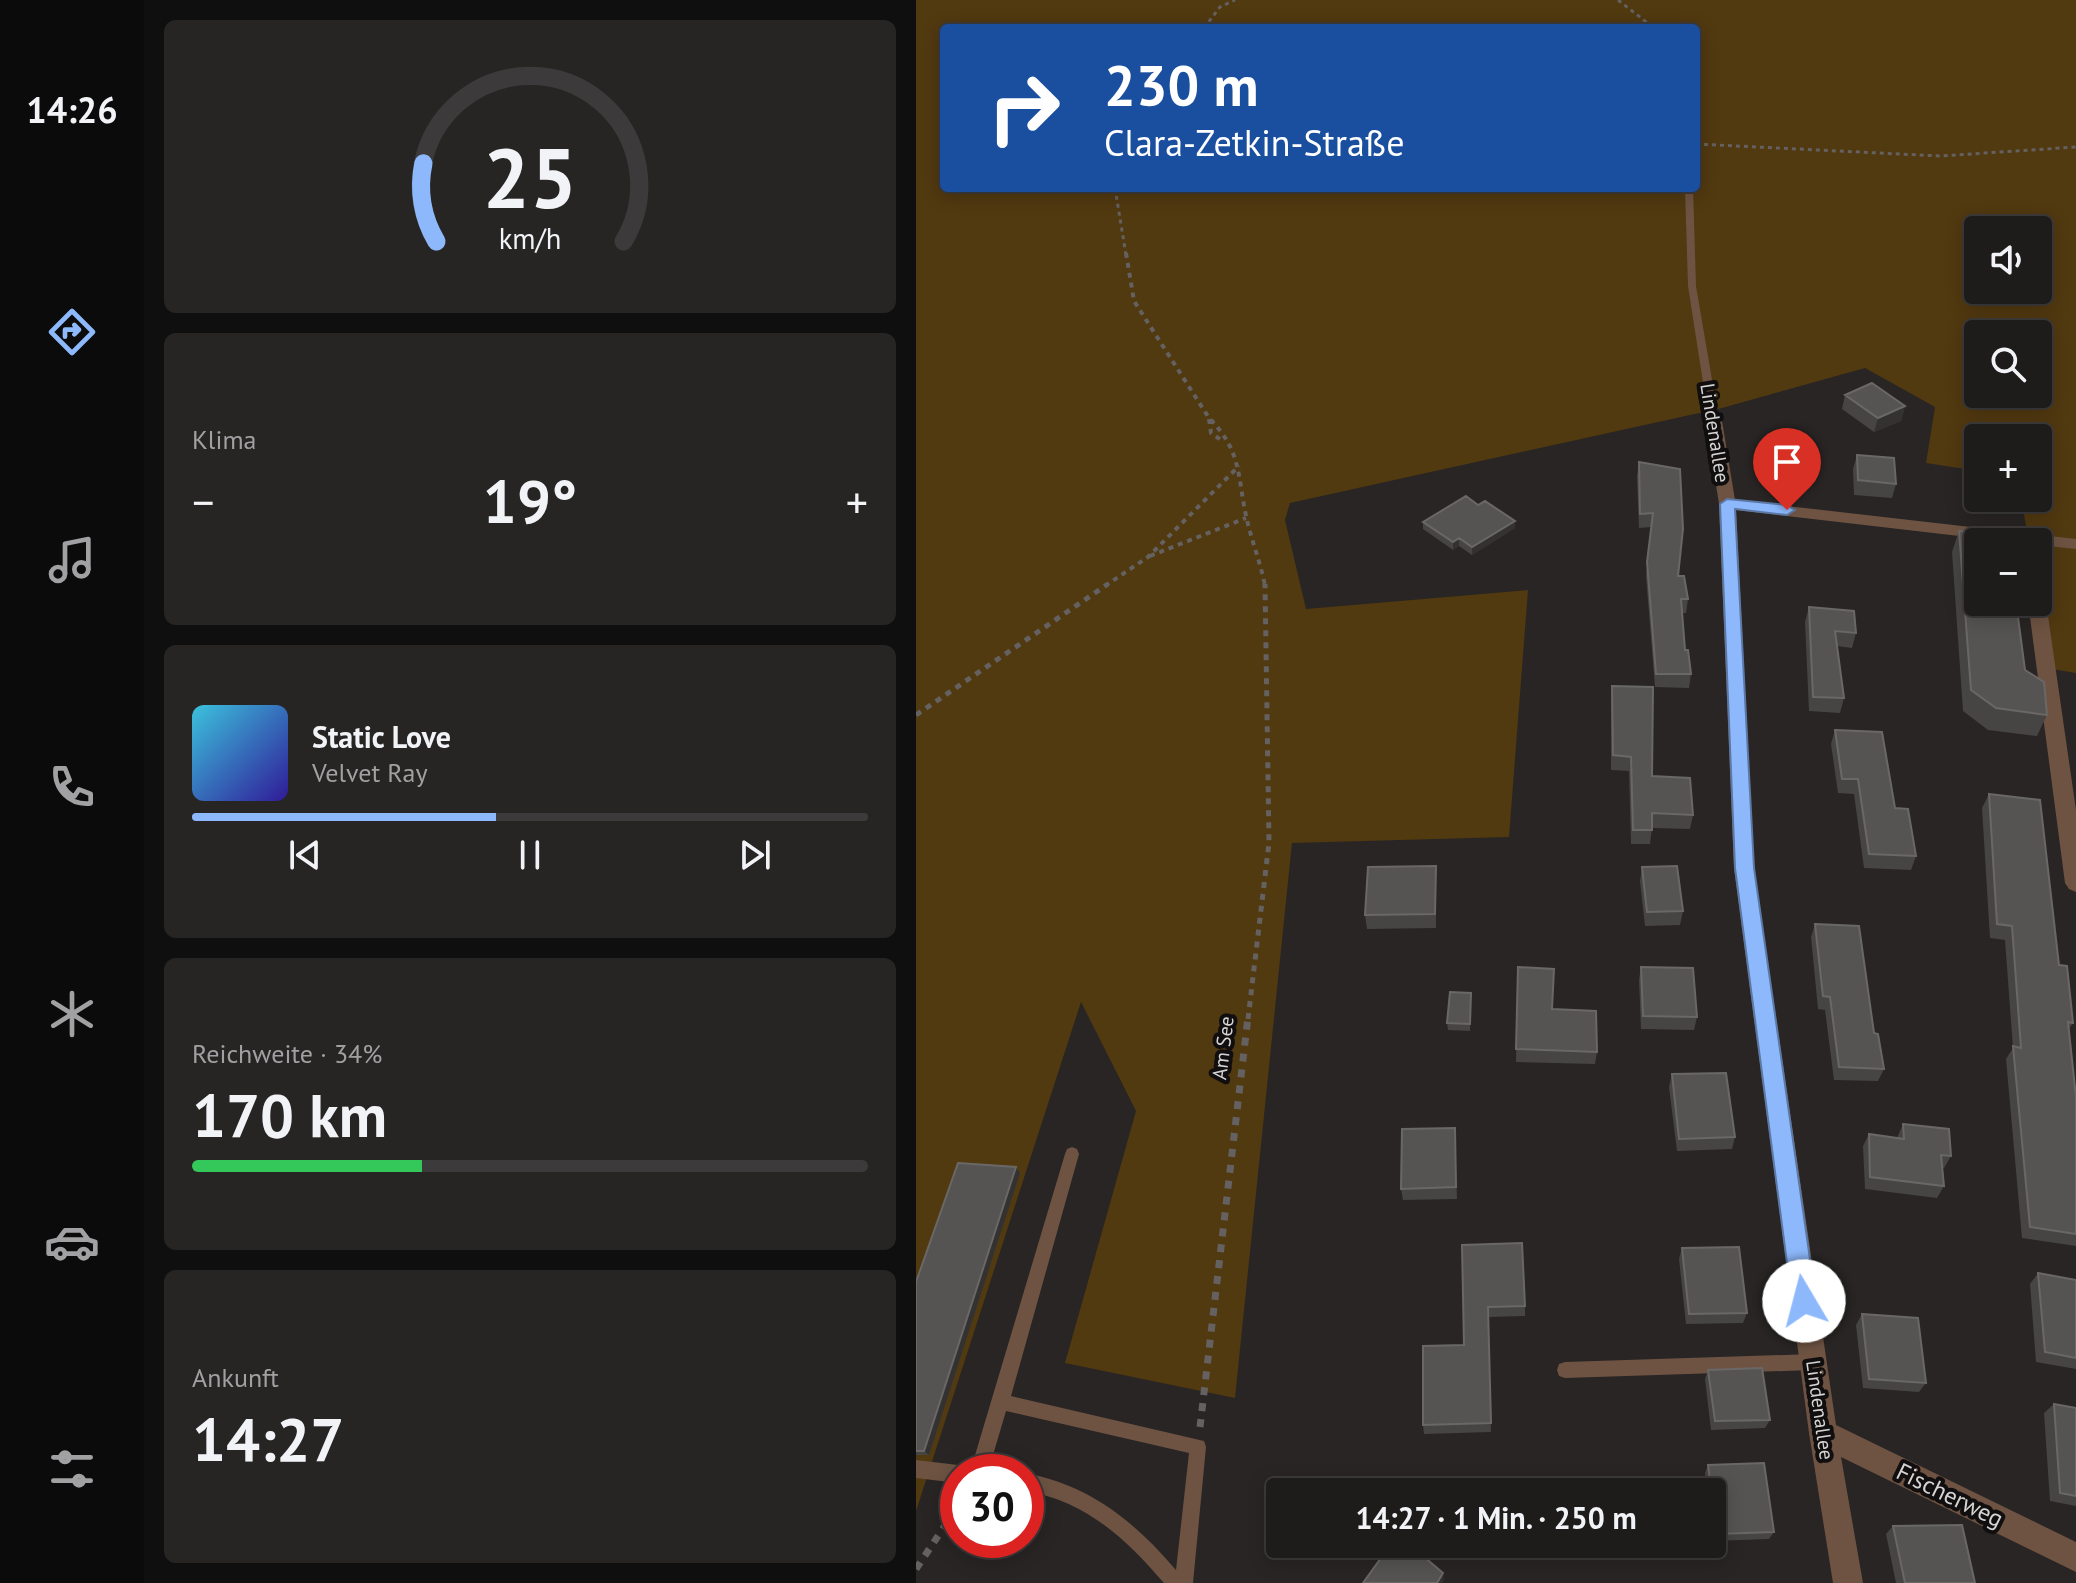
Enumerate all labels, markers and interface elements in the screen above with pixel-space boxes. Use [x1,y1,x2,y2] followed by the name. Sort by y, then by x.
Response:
[1104,49,1259,121] text: 230 m
[972,56,1076,160] icon: right
[26,86,118,133] text: 14:26
[1104,119,1404,166] text: Clara-Zetkin-Straße
[483,123,577,231] text: 25
[1964,216,2052,616] map controls
[1964,216,2052,304] button: sound
[499,220,561,257] text: km/h
[44,304,100,360] icon: directions
[1964,320,2052,408] button: search
[1694,381,1736,485] street label: Lindenallee
[192,423,256,456] text: Klima
[1964,424,2052,512] button: +
[1753,428,1821,510] pin
[1765,440,1809,484] icon: arrive
[483,462,577,540] text: 19°
[192,473,214,530] text: −
[846,473,868,530] text: +
[1964,528,2052,616] button: −
[44,532,100,588] icon: music
[312,717,451,756] text: Static Love
[312,756,428,789] text: Velvet Ray
[44,759,100,815] icon: phone
[283,833,327,877] icon: previous
[508,833,552,877] icon: pause
[733,833,777,877] icon: next
[44,986,100,1042] icon: climate
[1206,1015,1240,1081] street label: Am See
[192,1037,382,1070] text: Reichweite · 34%
[192,1076,387,1154] text: 170 km
[44,1214,100,1270] icon: car
[1762,1259,1846,1343] position arrow
[1800,1359,1840,1461] street label: Lindenallee
[192,1361,279,1394] text: Ankunft
[192,1400,344,1478] text: 14:27
[44,1441,100,1497] icon: filters
[940,1454,1044,1558] speed limit sign: 30
[1891,1456,2009,1534] street label: Fischerweg
[1355,1498,1637,1537] text: 14:27 · 1 Min. · 250 m

